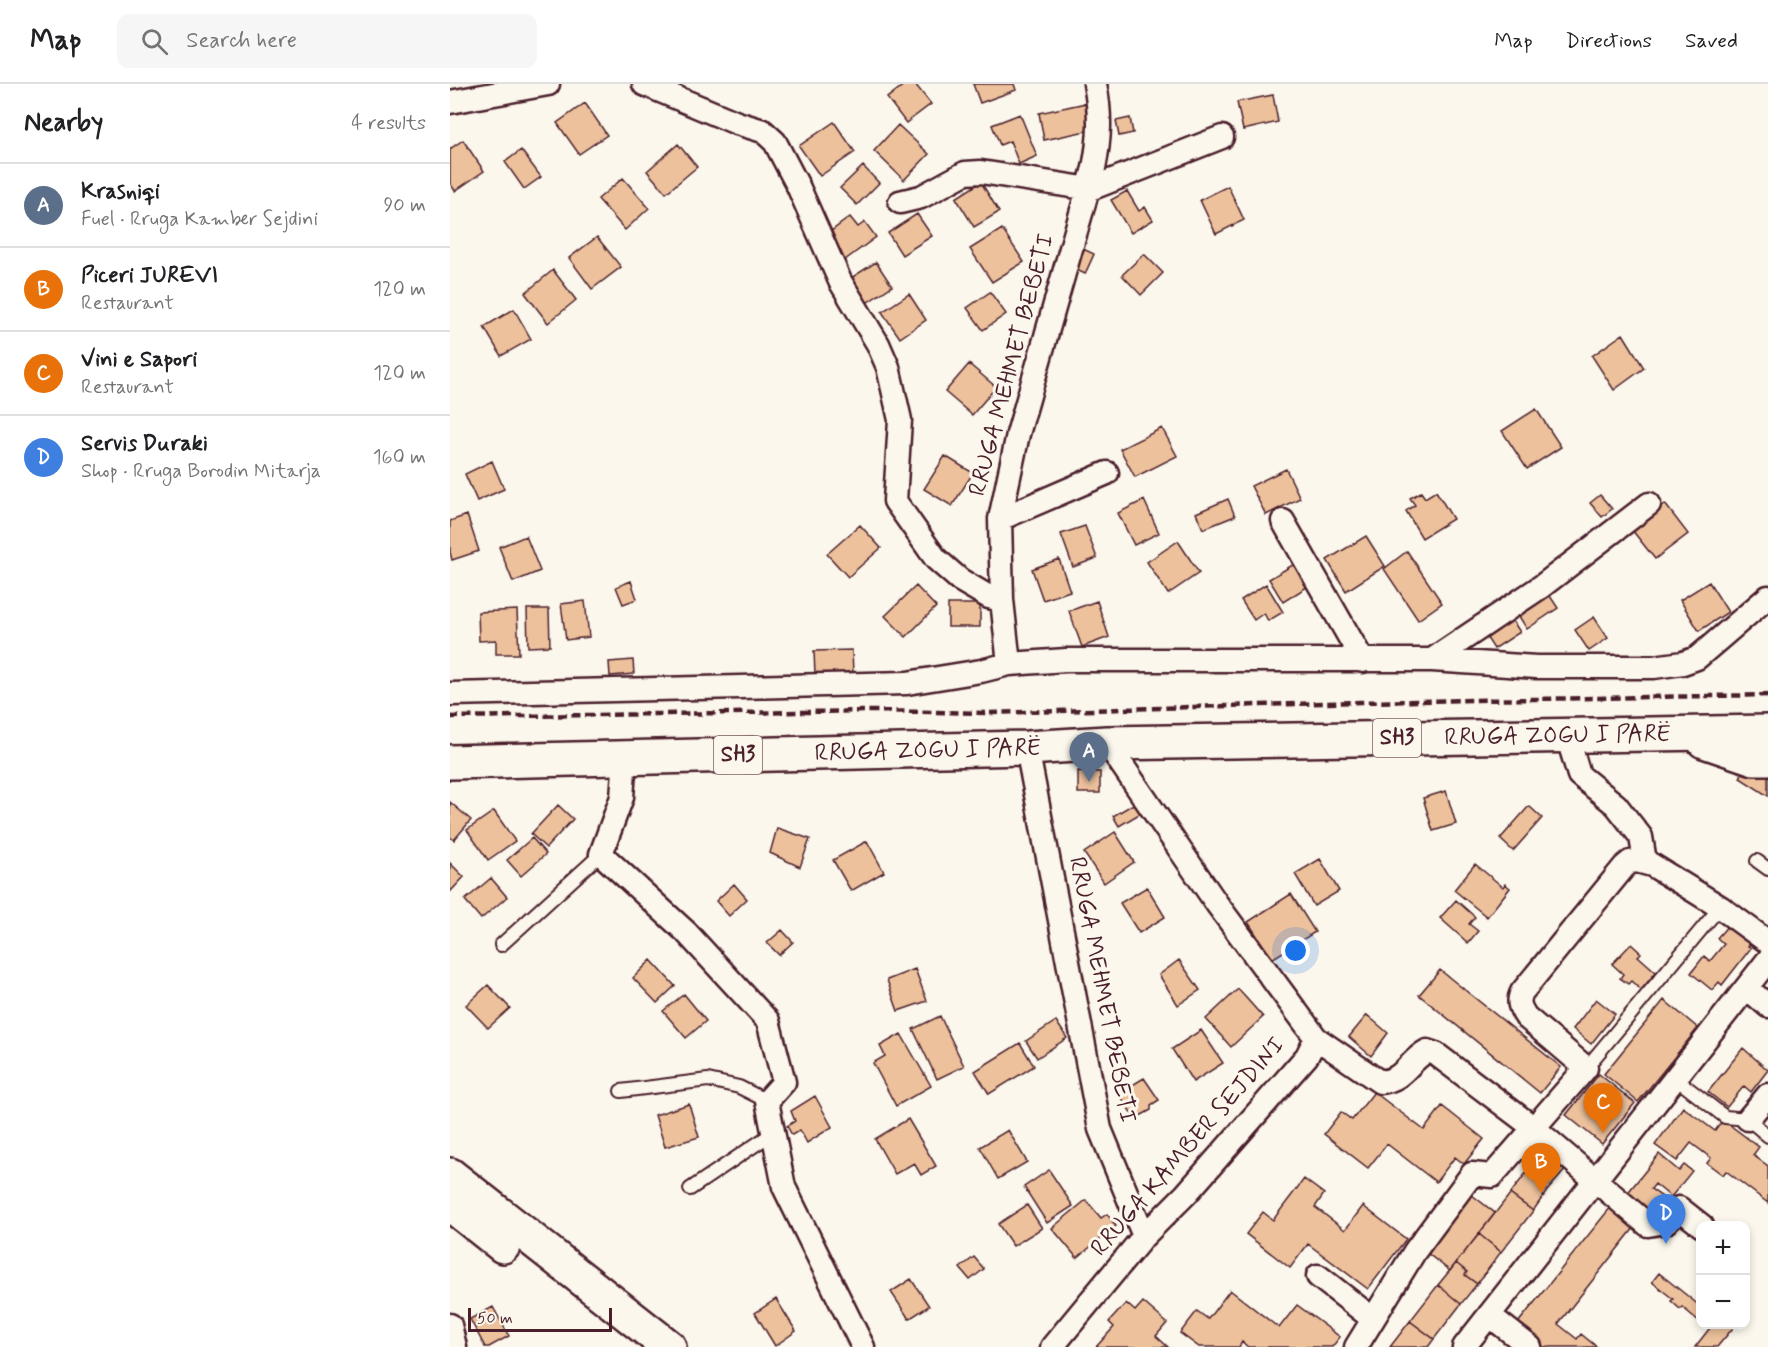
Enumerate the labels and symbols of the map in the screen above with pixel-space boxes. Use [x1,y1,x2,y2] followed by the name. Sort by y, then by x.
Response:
[962,230,1062,500] street label: RRUGA MEHMET BEBETI
[1444,718,1671,753] street label: RRUGA ZOGU I PARË
[1373,719,1421,757] road number: SH3
[814,732,1042,769] street label: RRUGA ZOGU I PARË
[1070,732,1108,782] pin: A
[714,736,762,774] road number: SH3
[1061,854,1143,1126] street label: RRUGA MEHMET BEBETI
[1281,936,1310,965] your location
[1084,1031,1292,1263] street label: RRUGA KAMBER SEJDINI
[1584,1084,1622,1133] pin: C
[1522,1144,1560,1193] pin: B
[1646,1194,1686,1244] pin: D
[468,1305,612,1332] scale bar

